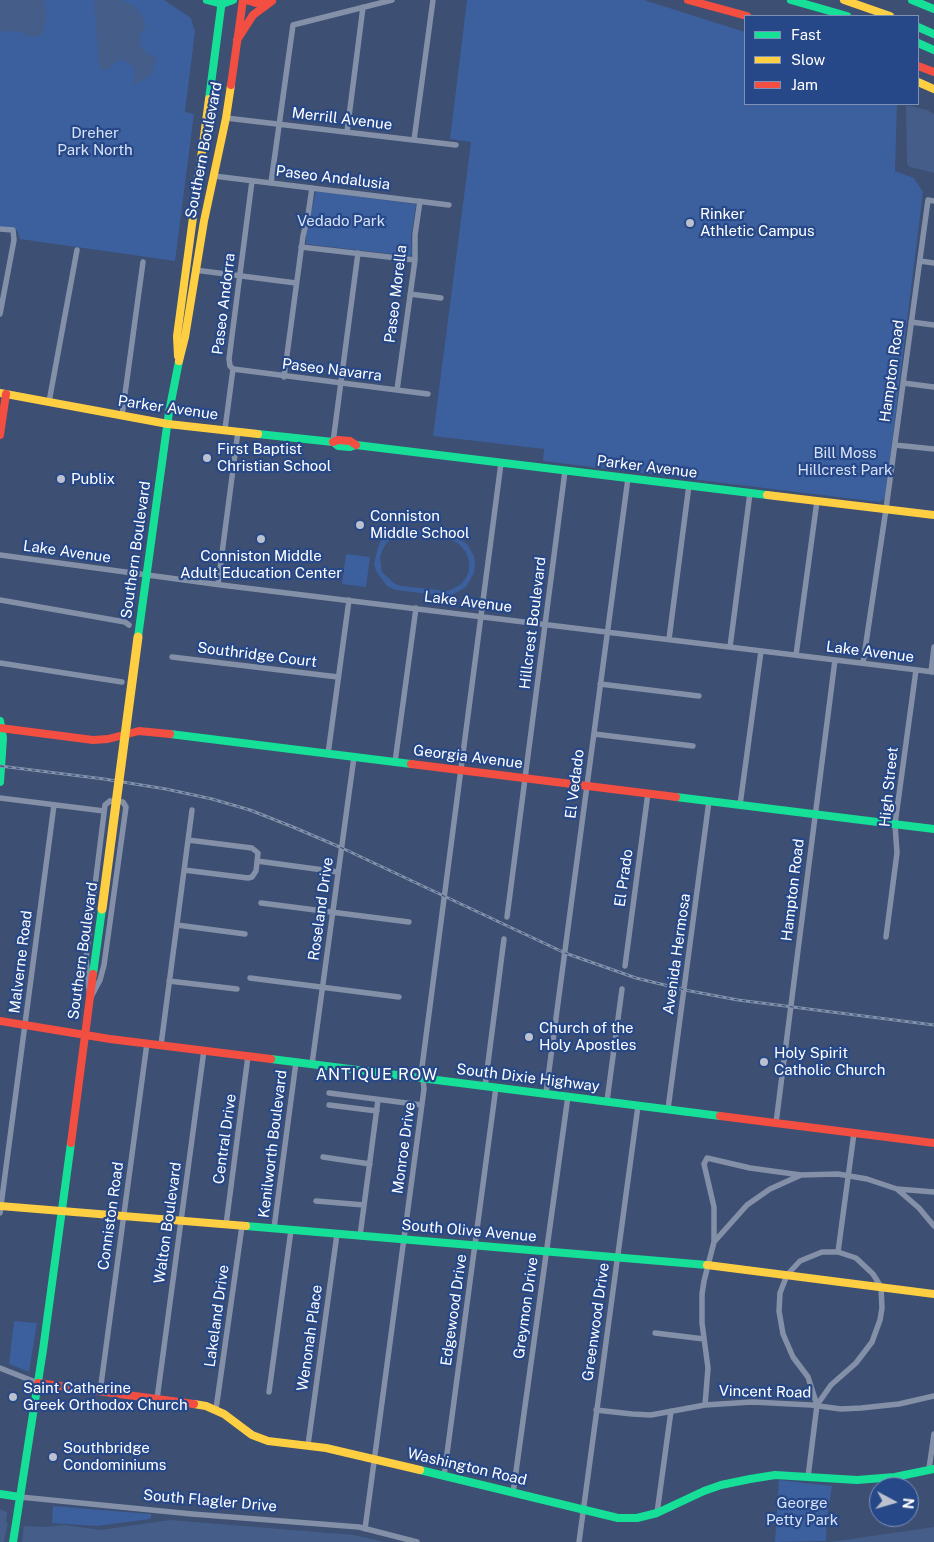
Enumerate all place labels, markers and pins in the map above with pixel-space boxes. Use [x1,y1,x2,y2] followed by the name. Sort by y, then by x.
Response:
[700,205,815,240] place label: Rinker Athletic Campus
[684,217,696,229] marker: Rinker Athletic Campus
[217,440,331,475] place label: First Baptist Christian School
[201,452,213,464] marker: First Baptist Christian School
[71,470,115,488] place label: Publix
[55,473,67,485] marker: Publix
[370,507,470,542] place label: Conniston Middle School
[354,519,366,531] marker: Conniston Middle School
[255,533,267,545] marker: Conniston Middle Adult Education Center
[180,547,342,582] place label: Conniston Middle Adult Education Center
[539,1019,636,1054] place label: Church of the Holy Apostles
[523,1031,535,1043] marker: Church of the Holy Apostles
[774,1044,885,1079] place label: Holy Spirit Catholic Church
[758,1056,770,1068] marker: Holy Spirit Catholic Church
[23,1379,188,1414] place label: Saint Catherine Greek Orthodox Church
[7,1391,19,1403] marker: Saint Catherine Greek Orthodox Church
[63,1439,166,1474] place label: Southbridge Condominiums
[47,1451,59,1463] marker: Southbridge Condominiums

